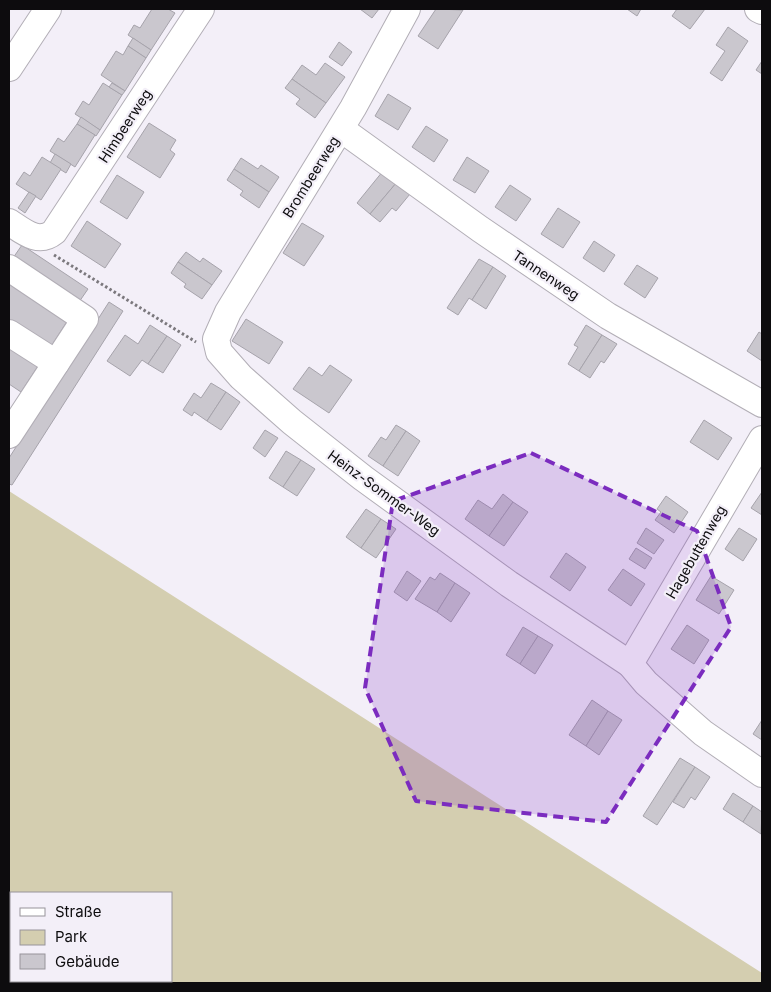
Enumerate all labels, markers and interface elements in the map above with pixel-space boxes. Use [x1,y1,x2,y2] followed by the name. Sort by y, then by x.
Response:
[94,86,155,166] street label: Himbeerweg
[279,133,342,221] street label: Brombeerweg
[510,246,583,303] street label: Tannenweg
[325,446,444,539] street label: Heinz-Sommer-Weg
[662,502,729,601] street label: Hagebuttenweg
[10,892,172,982] legend
[55,902,102,921] text: Straße
[55,927,88,946] text: Park
[55,952,120,971] text: Gebäude

